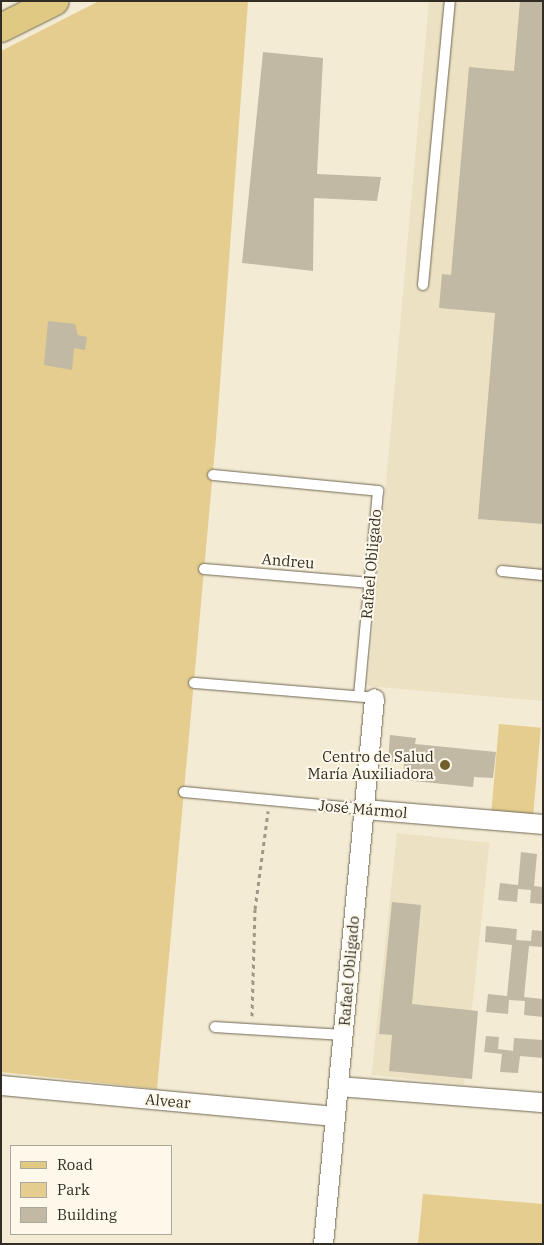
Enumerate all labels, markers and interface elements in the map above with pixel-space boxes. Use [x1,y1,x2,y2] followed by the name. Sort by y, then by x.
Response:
[357,508,385,620] street label: Rafael Obligado
[261,550,315,572] street label: Andreu
[307,747,434,782] place label: Centro de Salud María Auxiliadora
[438,758,452,772] marker: Centro de Salud María Auxiliadora
[318,796,408,822] street label: José Mármol
[335,915,363,1027] street label: Rafael Obligado
[145,1090,191,1112] street label: Alvear
[10,1145,172,1235] legend
[57,1155,93,1174] text: Road
[57,1180,90,1199] text: Park
[57,1205,117,1224] text: Building

